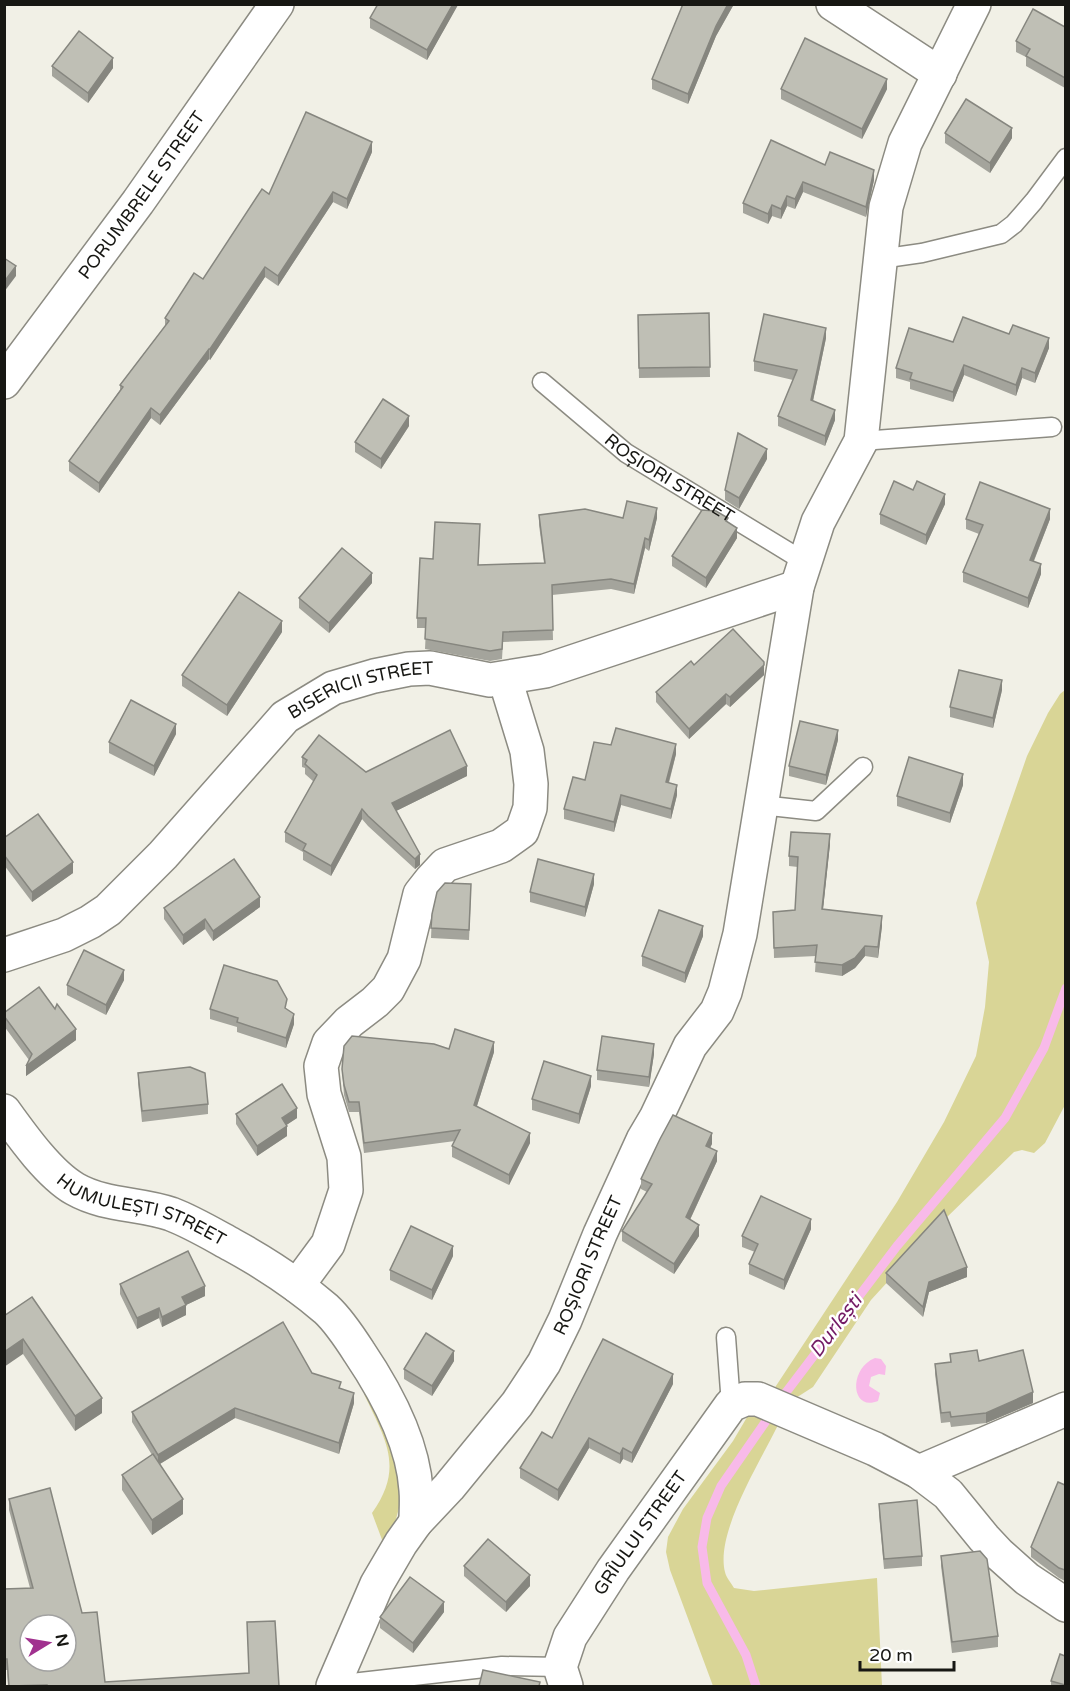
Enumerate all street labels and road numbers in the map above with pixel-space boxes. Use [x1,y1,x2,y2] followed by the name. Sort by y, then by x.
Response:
[73,107,209,284] street label: PORUMBRELE STREET
[600,429,738,527] street label: ROȘIORI STREET
[284,657,434,724] street label: BISERICII STREET
[52,1169,230,1251] street label: HUMULEȘTI STREET
[548,1192,627,1339] street label: ROȘIORI STREET
[589,1467,691,1599] street label: GRÎULUI STREET

